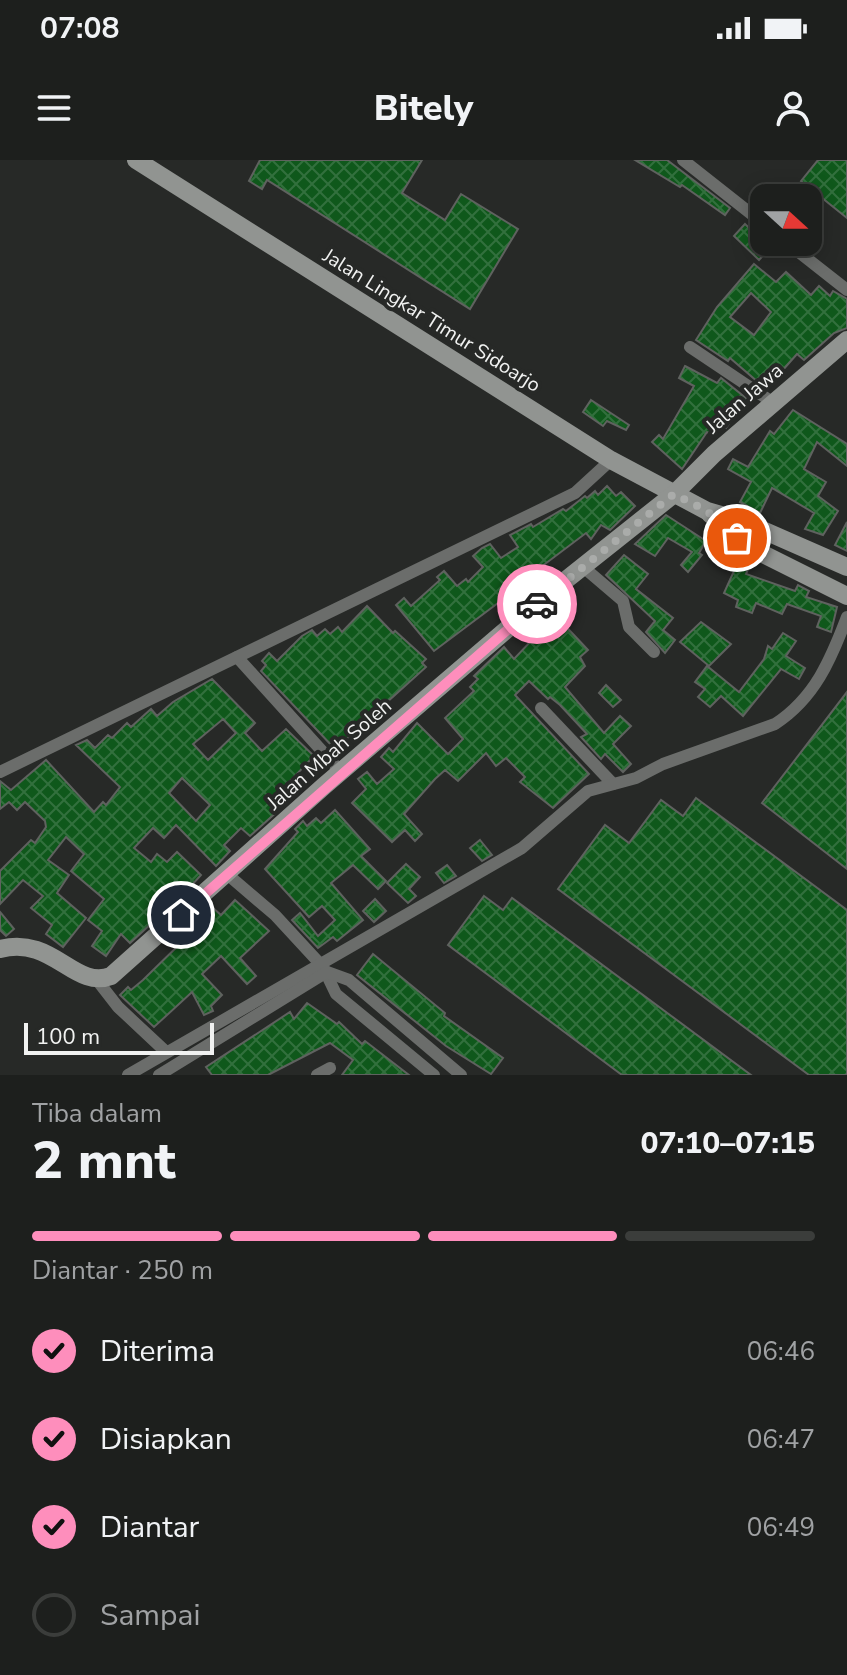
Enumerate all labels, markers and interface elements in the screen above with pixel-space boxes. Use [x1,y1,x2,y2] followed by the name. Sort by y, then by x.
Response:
[40,8,119,49] text: 07:08
[374,84,473,133] text: Bitely
[32,86,76,130] icon: menu
[771,86,815,130] icon: person
[750,184,822,256] north arrow
[750,184,822,256] map controls
[317,242,546,399] street label: Jalan Lingkar Timur Sidoarjo
[699,357,789,440] street label: Jalan Jawa
[703,504,771,572] pin
[715,516,759,560] icon: bag
[497,564,577,644] courier
[515,582,559,626] icon: car
[260,693,398,817] street label: Jalan Mbah Soleh
[147,881,215,949] pin
[159,893,203,937] icon: home
[24,1019,214,1055] scale bar
[36,1022,100,1052] text: 100 m
[32,1096,162,1131] text: Tiba dalam
[640,1123,815,1164] text: 07:10–07:15
[32,1125,176,1196] text: 2 mnt
[32,1253,213,1288] text: Diantar · 250 m
[32,1329,76,1373] icon: check
[100,1331,215,1372] text: Diterima
[747,1334,815,1369] text: 06:46
[32,1417,76,1461] icon: check
[100,1419,232,1460] text: Disiapkan
[747,1422,815,1457] text: 06:47
[32,1505,76,1549] icon: check
[100,1507,199,1548] text: Diantar
[747,1510,815,1545] text: 06:49
[100,1595,200,1636] text: Sampai

